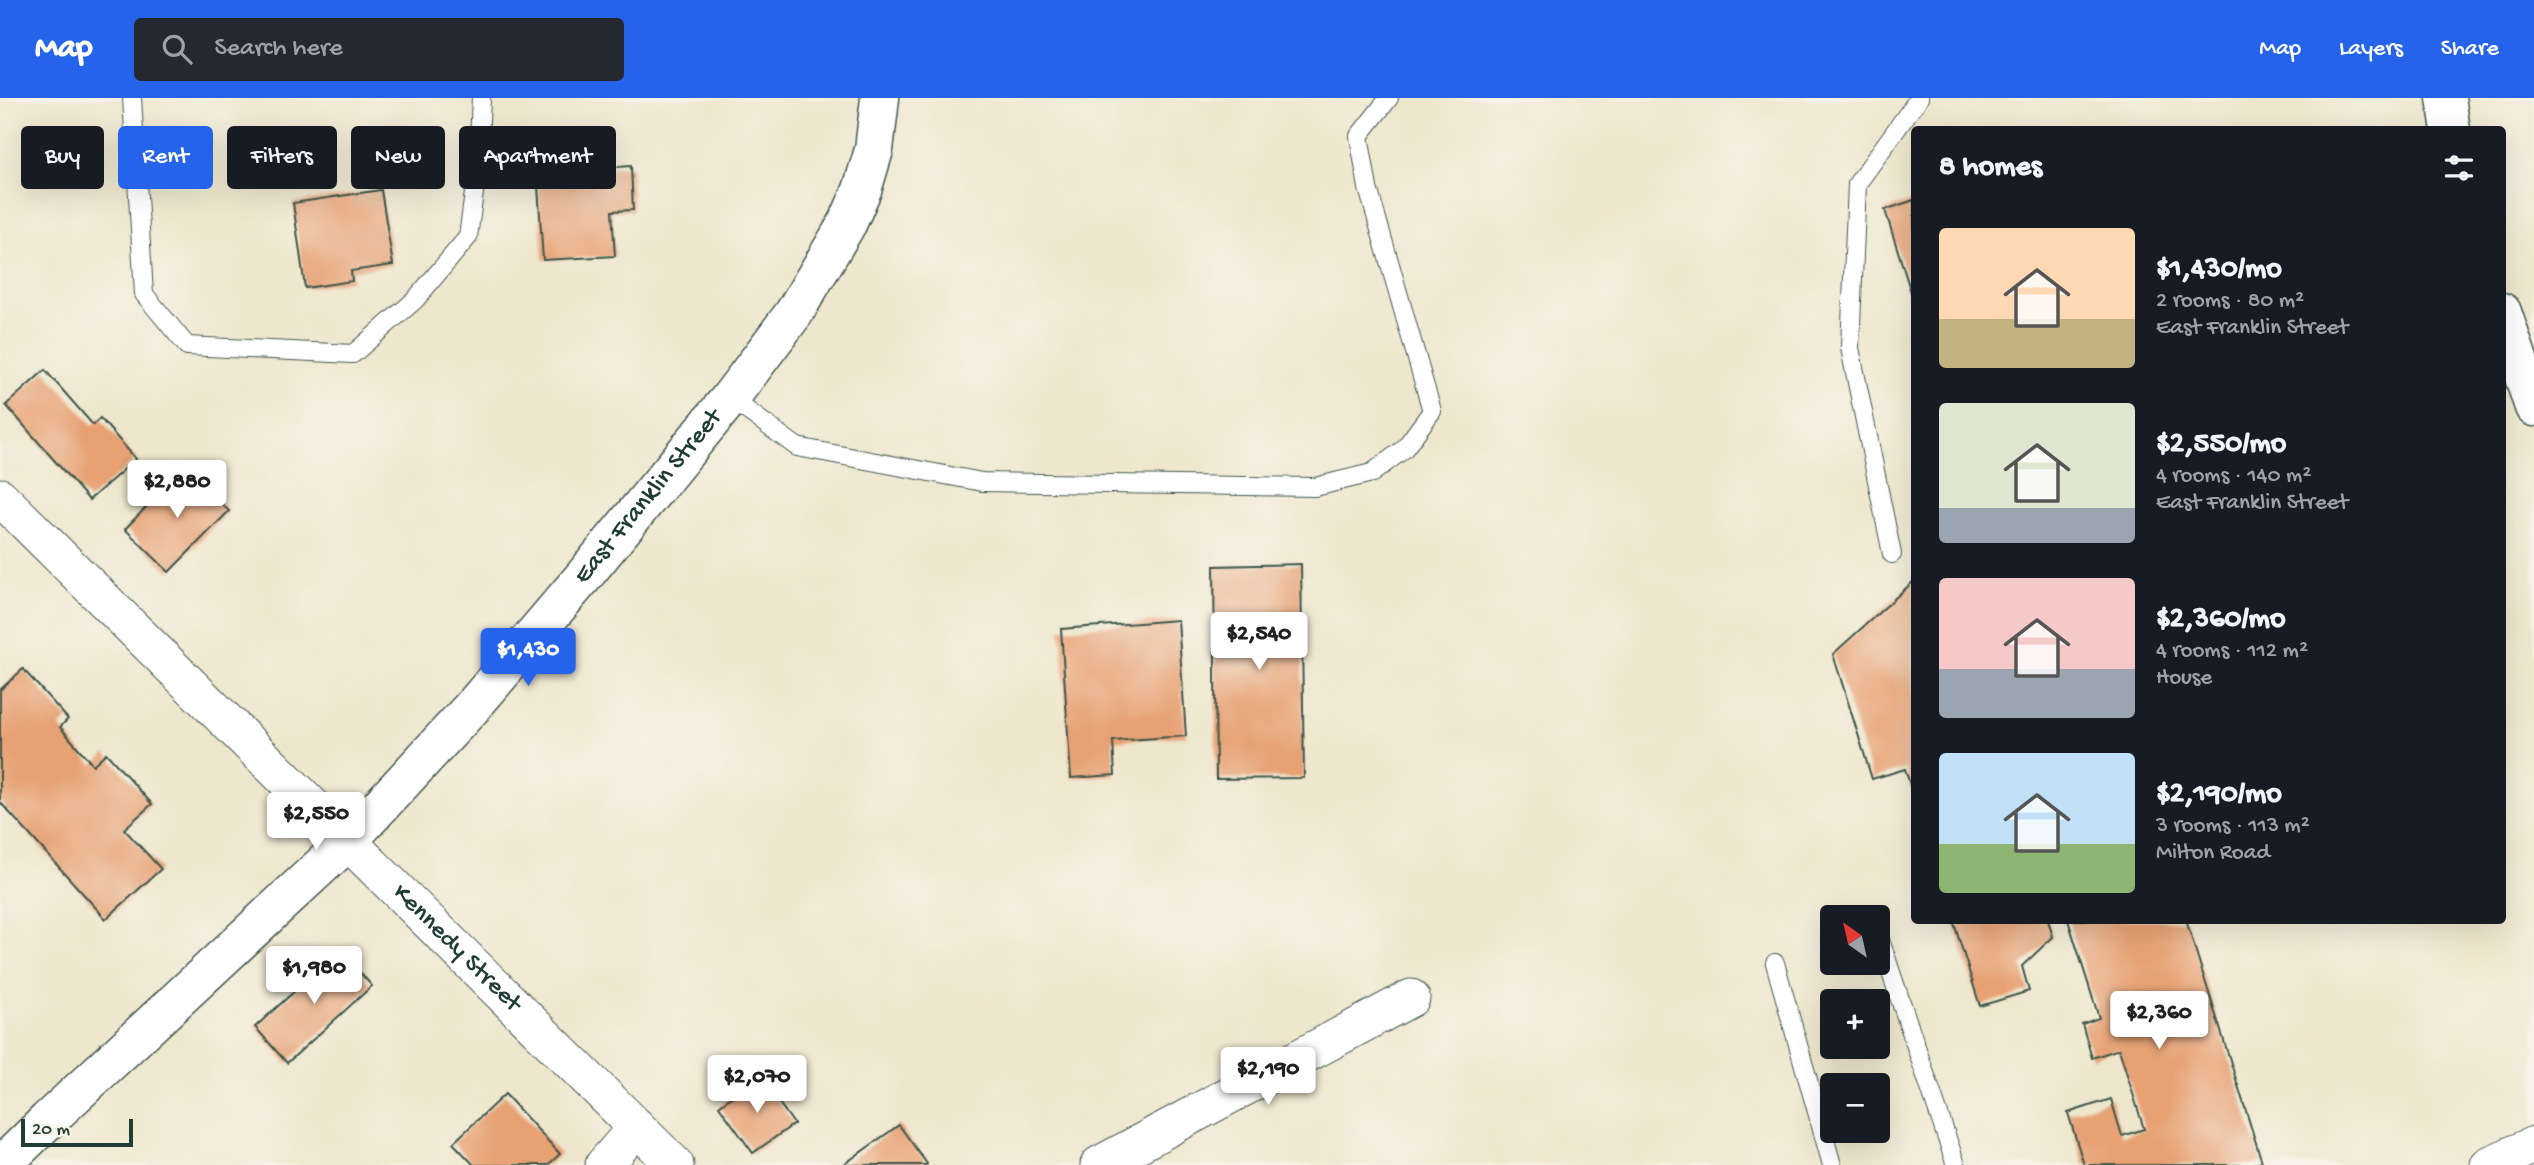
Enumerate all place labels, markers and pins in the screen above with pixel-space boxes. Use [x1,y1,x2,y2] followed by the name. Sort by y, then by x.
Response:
[120,460,234,520] pin: $2,880
[1202,612,1316,672] pin: $2,540
[471,628,585,688] pin: $1,430
[259,792,373,852] pin: $2,550
[257,946,371,1006] pin: $1,980
[2102,992,2216,1051] pin: $2,360
[1211,1048,1325,1107] pin: $2,190
[700,1056,814,1115] pin: $2,070

